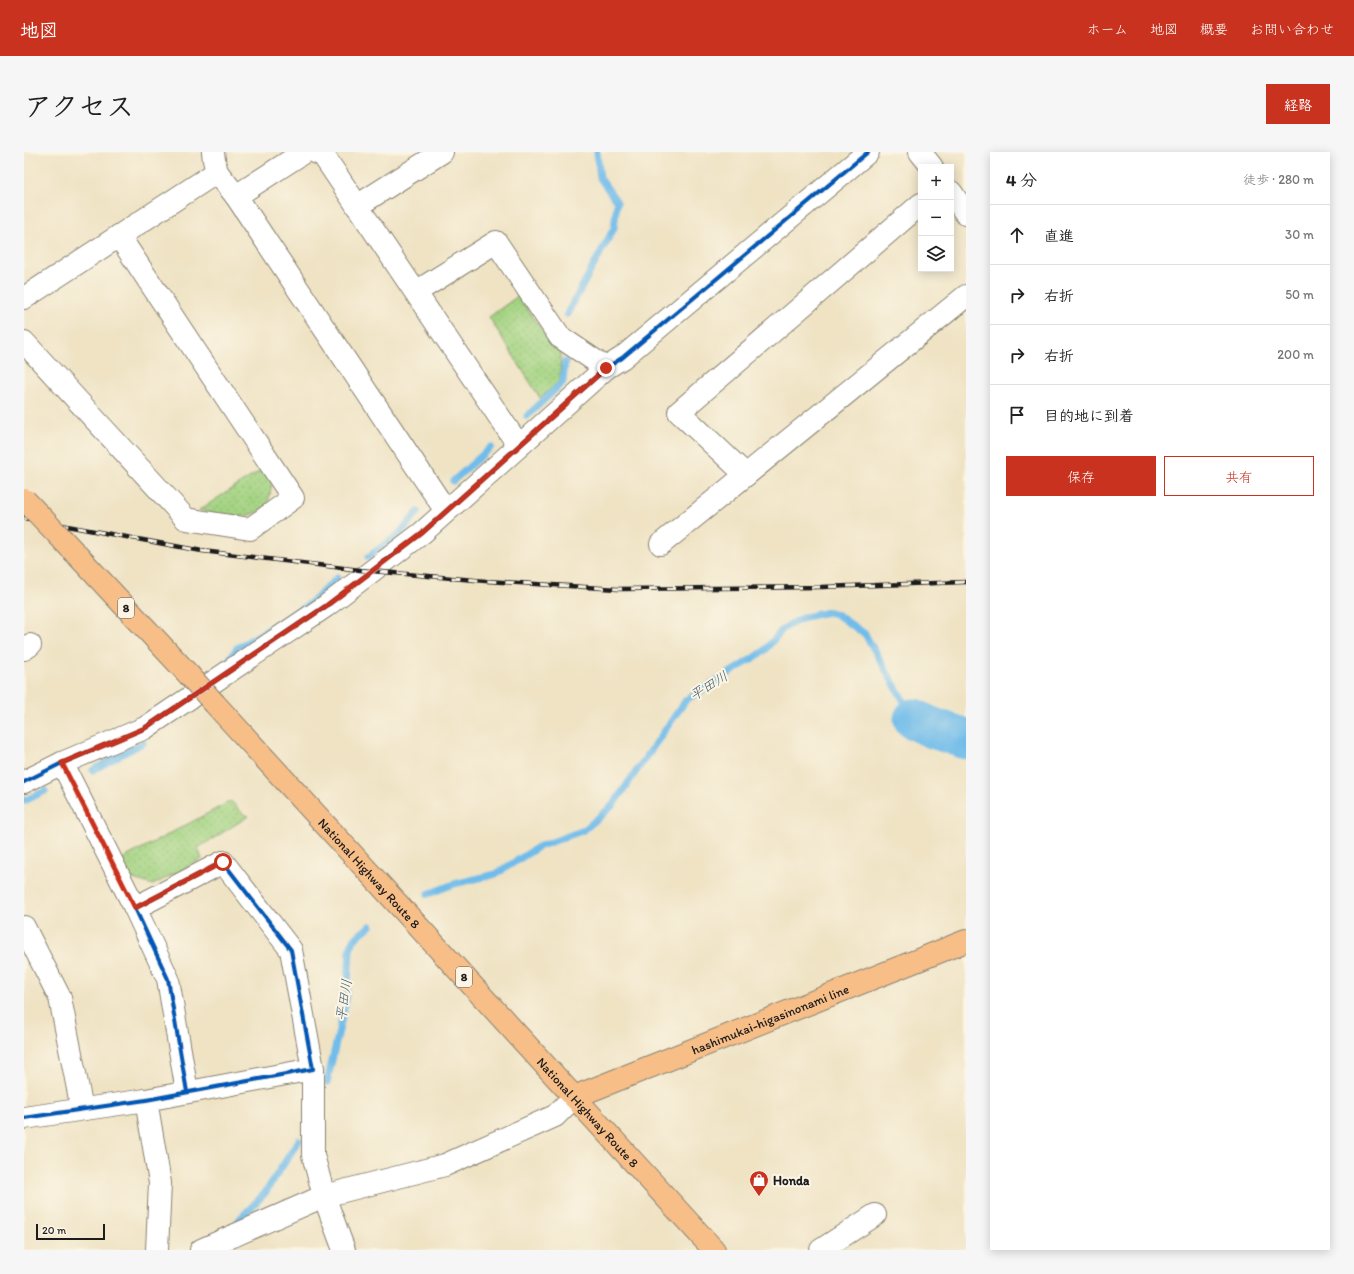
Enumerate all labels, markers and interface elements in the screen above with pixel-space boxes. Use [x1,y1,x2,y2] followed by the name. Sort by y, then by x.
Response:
[20,19,58,42] text: 地図
[1087,21,1128,38] text: ホーム
[1150,21,1178,38] text: 地図
[1200,21,1228,38] text: 概要
[1250,21,1334,38] text: お問い合わせ
[1266,84,1330,124] button: 経路
[24,89,134,123] text: アクセス
[918,164,954,272] map controls
[918,164,954,200] button: +
[1006,170,1037,190] text: 4 分
[1243,172,1314,187] text: 徒歩 · 280 m
[918,200,954,236] button: −
[1006,224,1028,246] icon: ahead
[1044,227,1074,245] text: 直進
[1285,227,1314,242] text: 30 m
[918,236,954,272] button: layers
[1006,284,1028,306] icon: right
[1044,287,1074,305] text: 右折
[1285,287,1314,302] text: 50 m
[1006,344,1028,366] icon: right
[1044,347,1074,365] text: 右折
[1277,347,1314,362] text: 200 m
[597,359,615,377] route end
[1006,404,1028,426] icon: arrive
[1044,407,1134,425] text: 目的地に到着
[1006,456,1156,496] button: 保存
[1164,456,1314,496] button: 共有
[118,598,134,618] road number: 8
[687,668,731,704] water label: 平田川
[315,815,424,931] street label: National Highway Route 8
[214,853,232,871] route start
[456,967,472,987] road number: 8
[332,978,356,1022] water label: 平田川
[689,981,851,1057] street label: hashimukai-higasinonami line
[534,1054,642,1170] street label: National Highway Route 8
[748,1169,770,1197] shop icon: Honda
[773,1173,810,1188] place label: Honda
[36,1222,105,1241] scale bar
[42,1224,66,1237] text: 20 m

